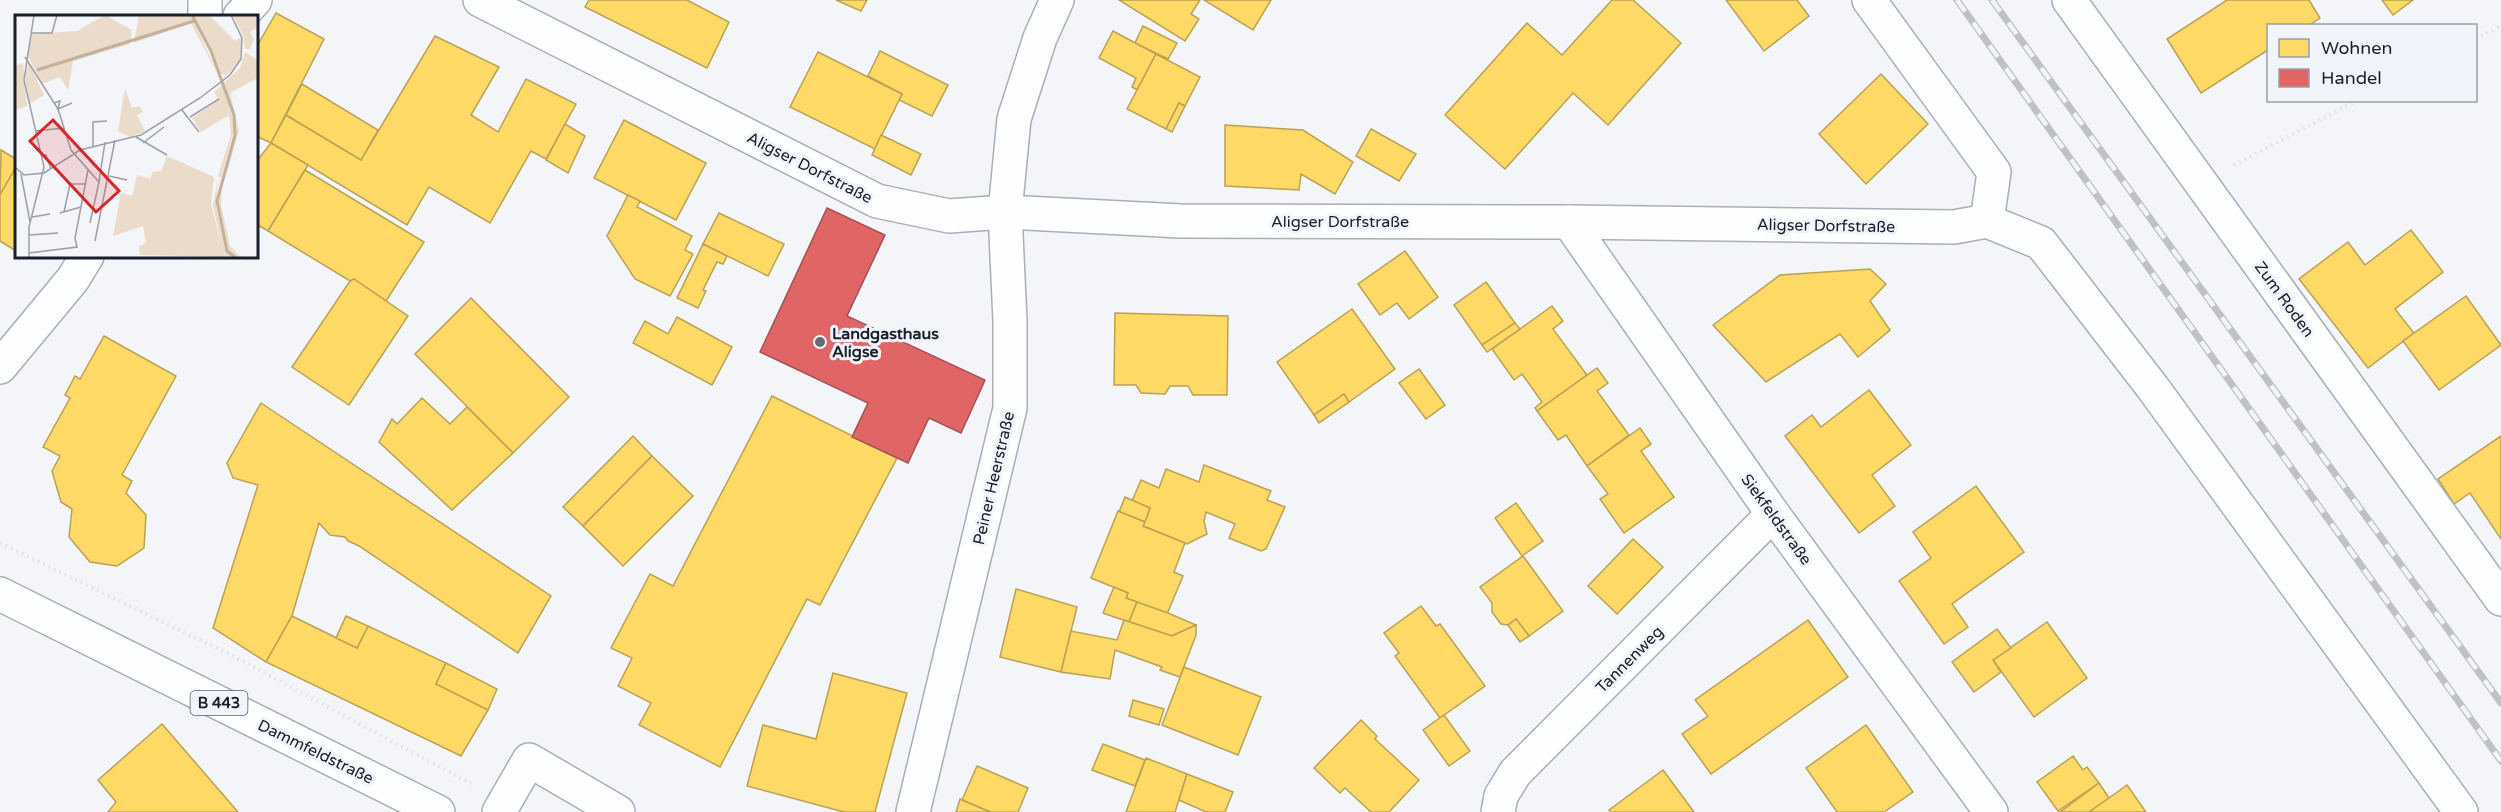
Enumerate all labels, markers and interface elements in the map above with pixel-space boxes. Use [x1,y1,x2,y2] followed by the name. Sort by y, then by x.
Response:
[15,15,258,258] inset map
[2267,24,2477,102] legend
[2321,37,2392,59] text: Wohnen
[2321,67,2382,89] text: Handel
[743,128,876,208] street label: Aligser Dorfstraße
[1271,212,1409,232] street label: Aligser Dorfstraße
[1757,215,1895,237] street label: Aligser Dorfstraße
[2250,258,2318,341] street label: Zum Roden
[832,324,939,362] place label: Landgasthaus Aligse
[813,335,827,349] marker: Landgasthaus Aligse
[969,410,1019,547] street label: Peiner Heerstraße
[1736,470,1816,569] street label: Siekfeldstraße
[1592,622,1668,698] street label: Tannenweg
[190,691,248,715] road number: B 443
[254,715,377,789] street label: Dammfeldstraße

